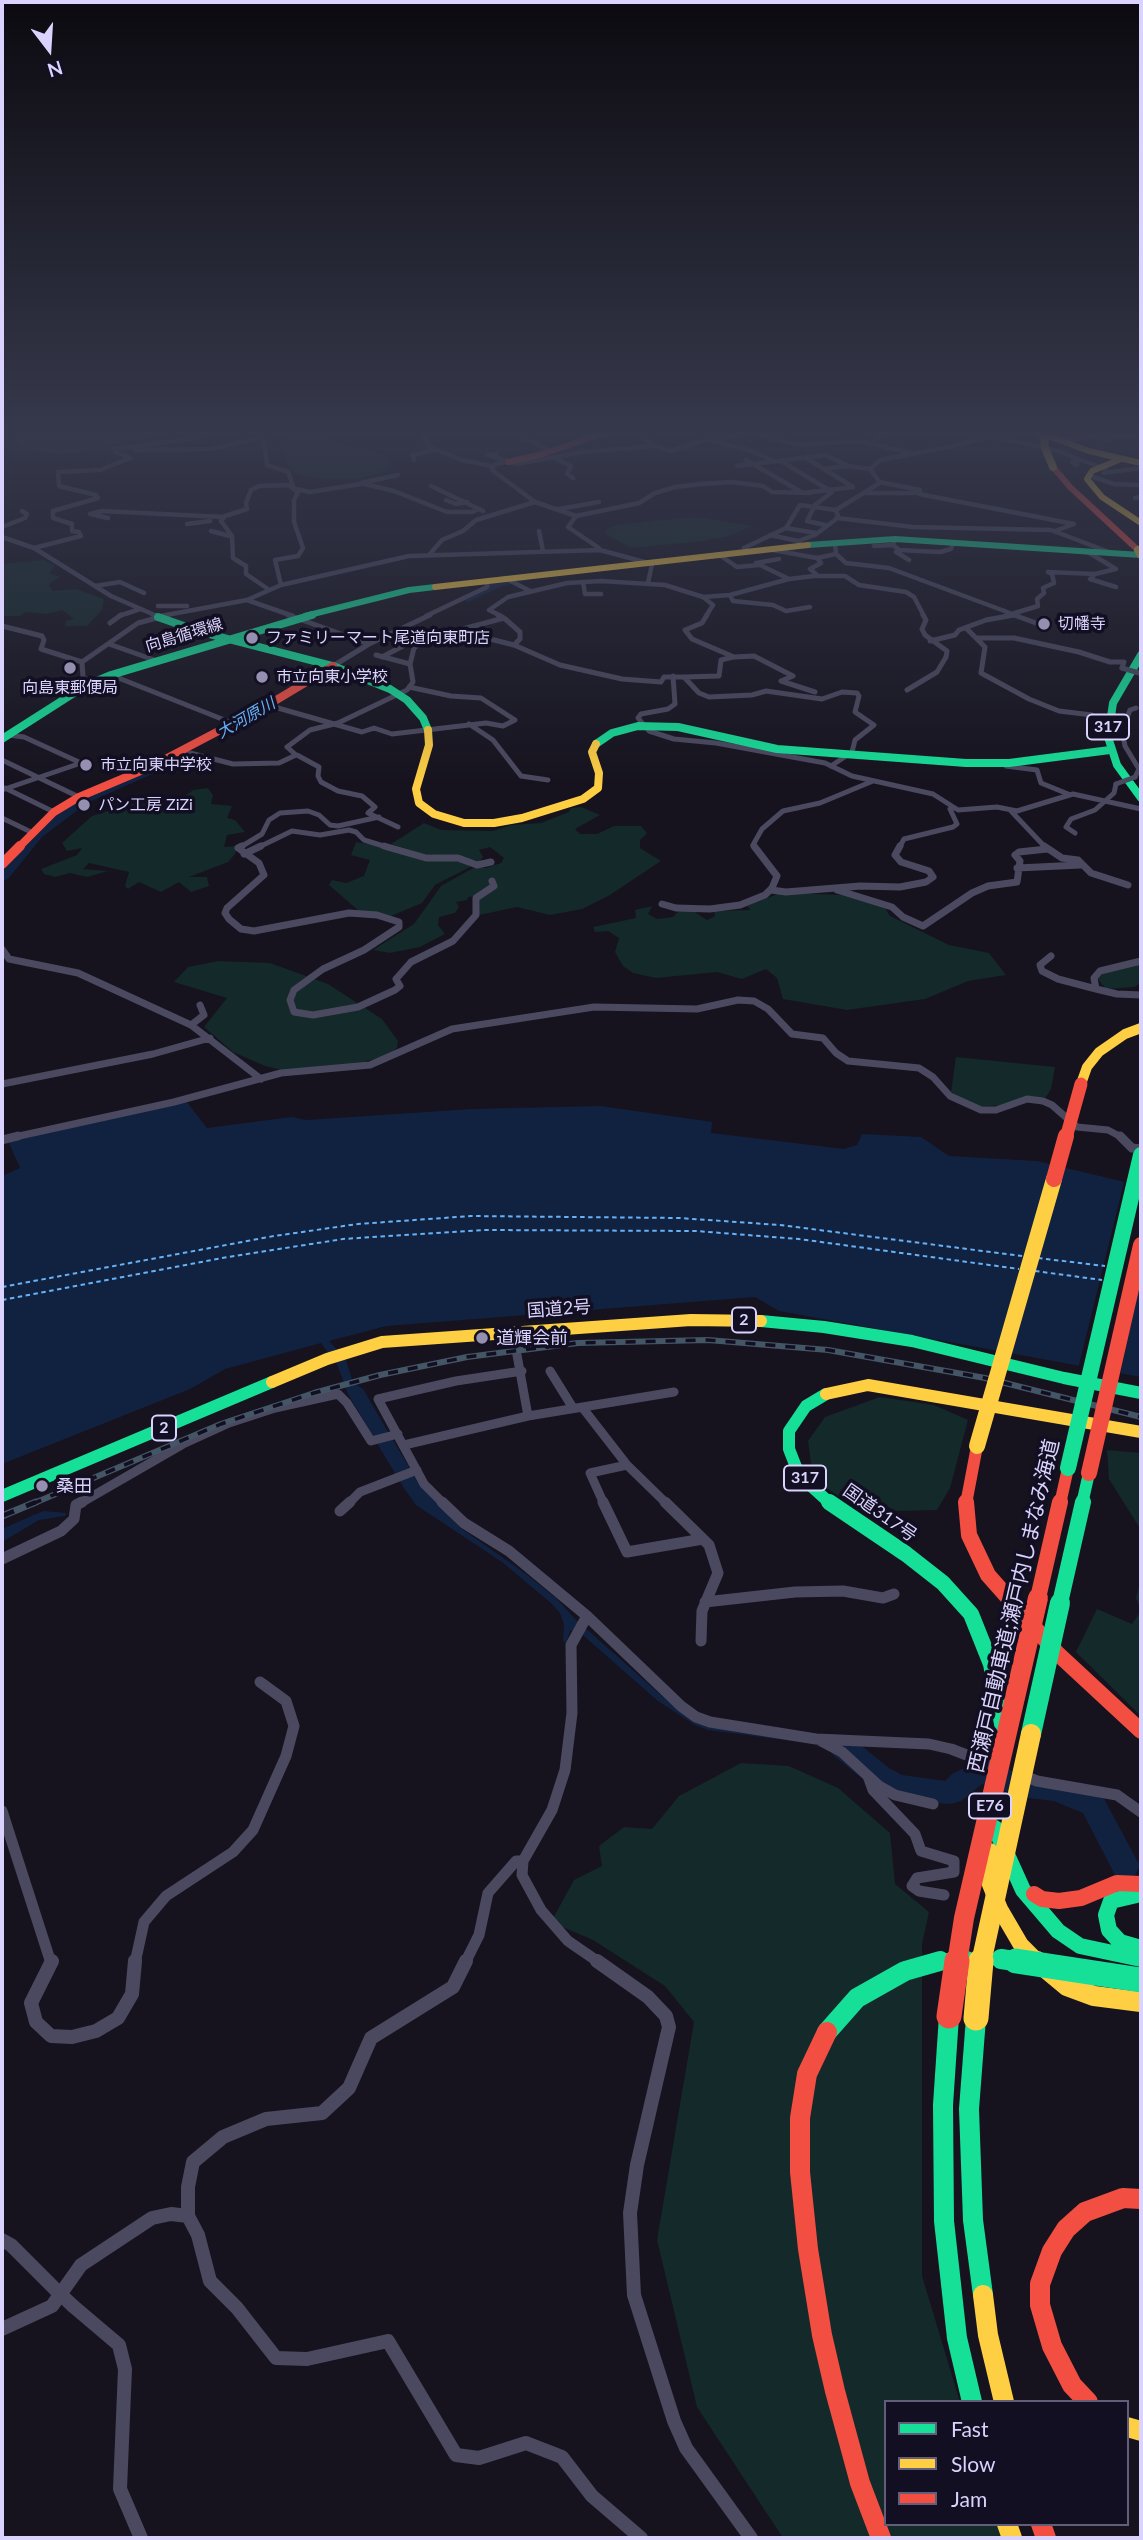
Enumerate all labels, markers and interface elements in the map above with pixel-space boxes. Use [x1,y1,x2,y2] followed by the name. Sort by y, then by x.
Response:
[14,14,84,84] north arrow
[45,56,66,83] text: N
[143,614,225,656] street label: 向島循環線
[1058,614,1106,634] place label: 切幡寺
[1036,616,1052,632] marker: 切幡寺
[266,628,490,648] place label: ファミリーマート尾道向東町店
[244,630,260,646] marker: ファミリーマート尾道向東町店
[62,660,78,676] marker: 向島東郵便局
[276,667,388,687] place label: 市立向東小学校
[254,669,270,685] marker: 市立向東小学校
[22,678,118,698] place label: 向島東郵便局
[213,694,279,742] water label: 大河原川
[1087,714,1129,740] road number: 317
[100,755,212,775] place label: 市立向東中学校
[78,757,94,773] marker: 市立向東中学校
[98,795,193,815] place label: パン工房 ZiZi
[76,797,92,813] marker: パン工房 ZiZi
[526,1296,592,1322] street label: 国道2号
[732,1308,756,1332] road number: 2
[496,1327,568,1349] place label: 道輝会前
[474,1330,490,1346] marker: 道輝会前
[152,1416,176,1440] road number: 2
[963,1437,1065,1775] street label: 西瀬戸自動車道;瀬戸内しまなみ海道
[784,1466,826,1490] road number: 317
[56,1475,92,1497] place label: 桑田
[34,1478,50,1494] marker: 桑田
[839,1480,921,1546] street label: 国道317号
[969,1794,1011,1818] road number: E76
[884,2400,1129,2526] legend
[951,2416,988,2441] text: Fast
[951,2451,995,2476] text: Slow
[951,2486,987,2511] text: Jam

